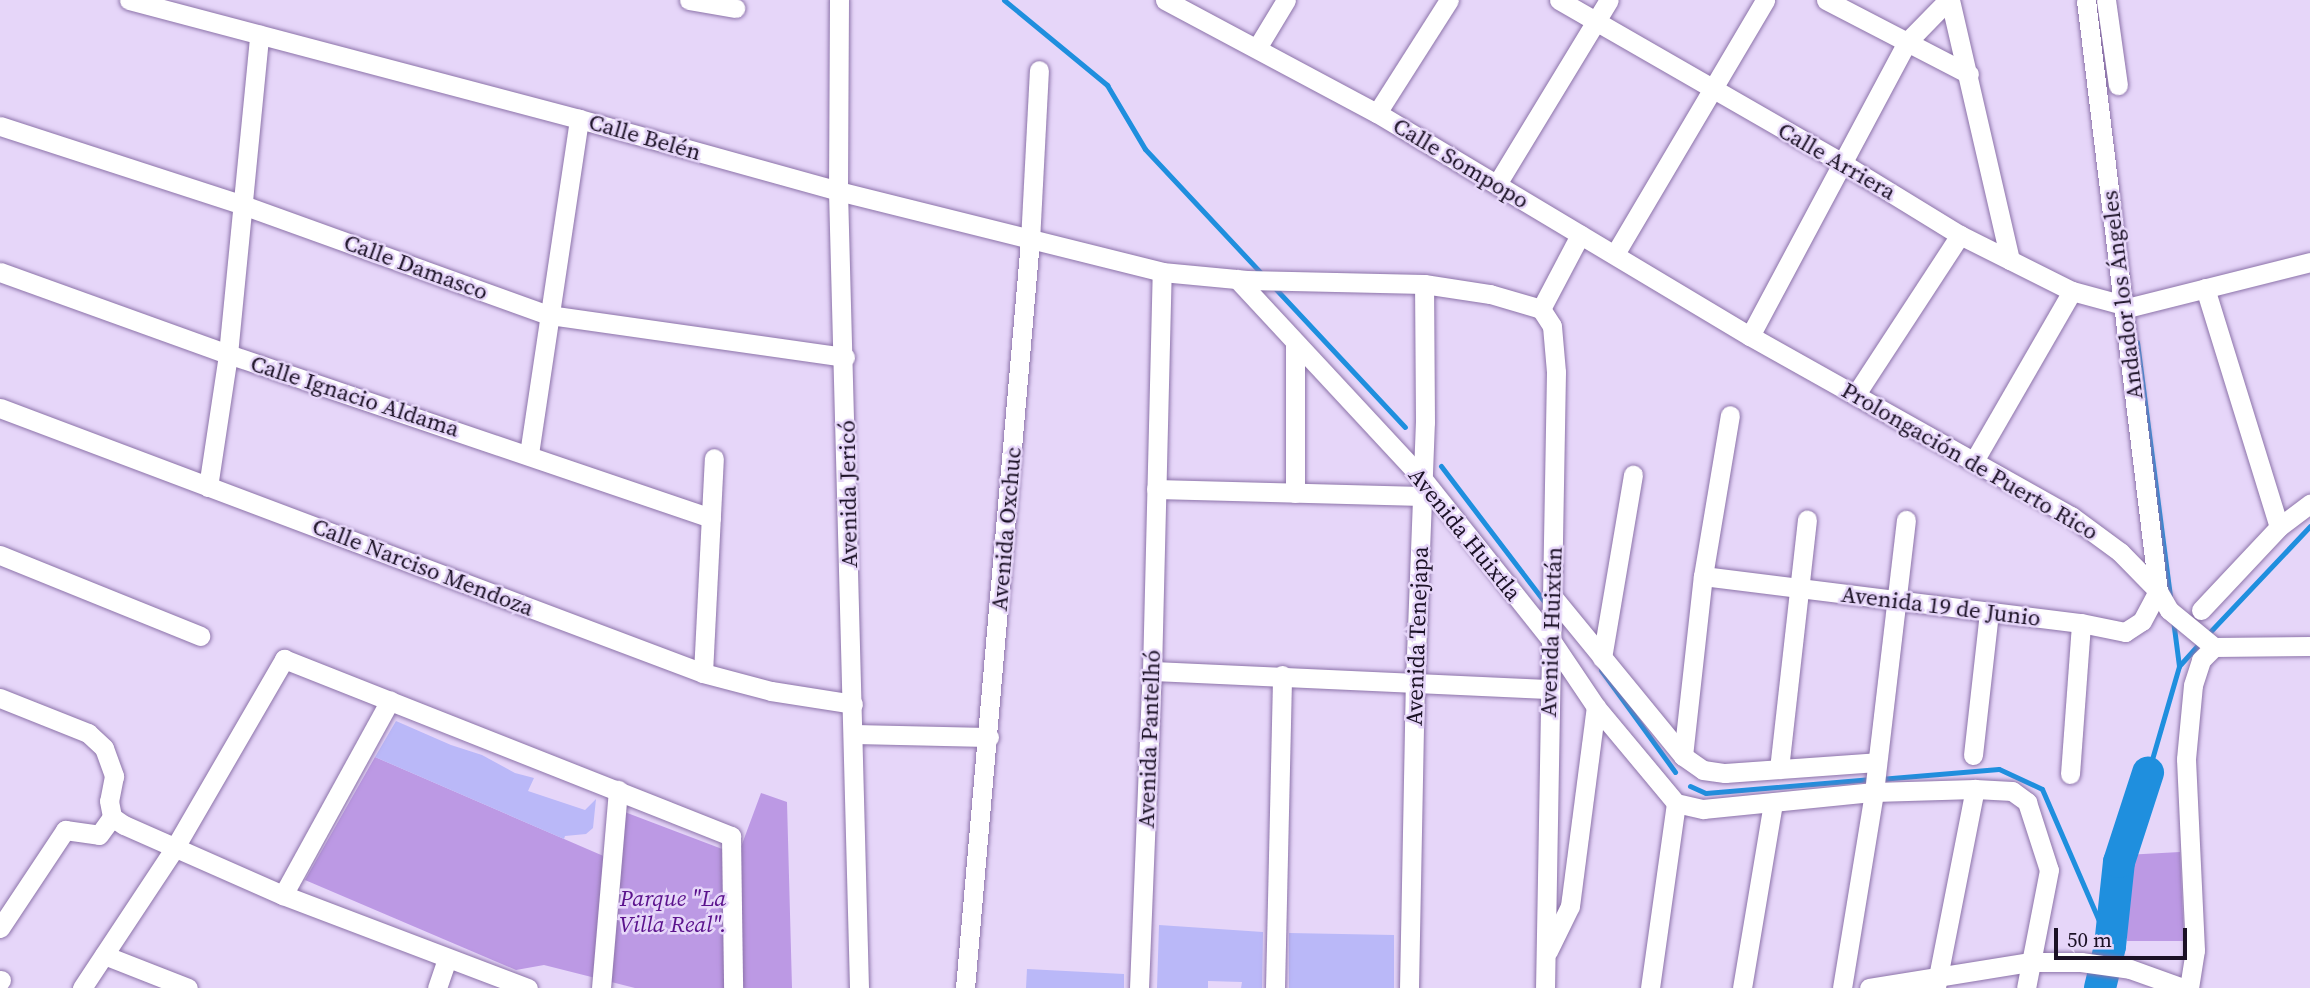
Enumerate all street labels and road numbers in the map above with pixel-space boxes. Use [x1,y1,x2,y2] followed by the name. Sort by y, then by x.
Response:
[586,108,704,166] street label: Calle Belén
[1388,112,1534,214] street label: Calle Sompopo
[1773,116,1901,206] street label: Calle Arriera
[2095,189,2149,401] street label: Andador los Ángeles
[340,228,492,306] street label: Calle Damasco
[247,349,463,443] street label: Calle Ignacio Aldama
[1837,376,2103,546] street label: Prolongación de Puerto Rico
[833,420,863,568] street label: Avenida Jericó
[985,446,1027,612] street label: Avenida Oxchuc
[1403,462,1527,606] street label: Avenida Huixtla
[309,512,537,622] street label: Calle Narciso Mendoza
[1400,546,1434,726] street label: Avenida Tenejapa
[1534,546,1568,718] street label: Avenida Huixtán
[1840,580,2042,632] street label: Avenida 19 de Junio
[1132,649,1166,829] street label: Avenida Pantelhó

